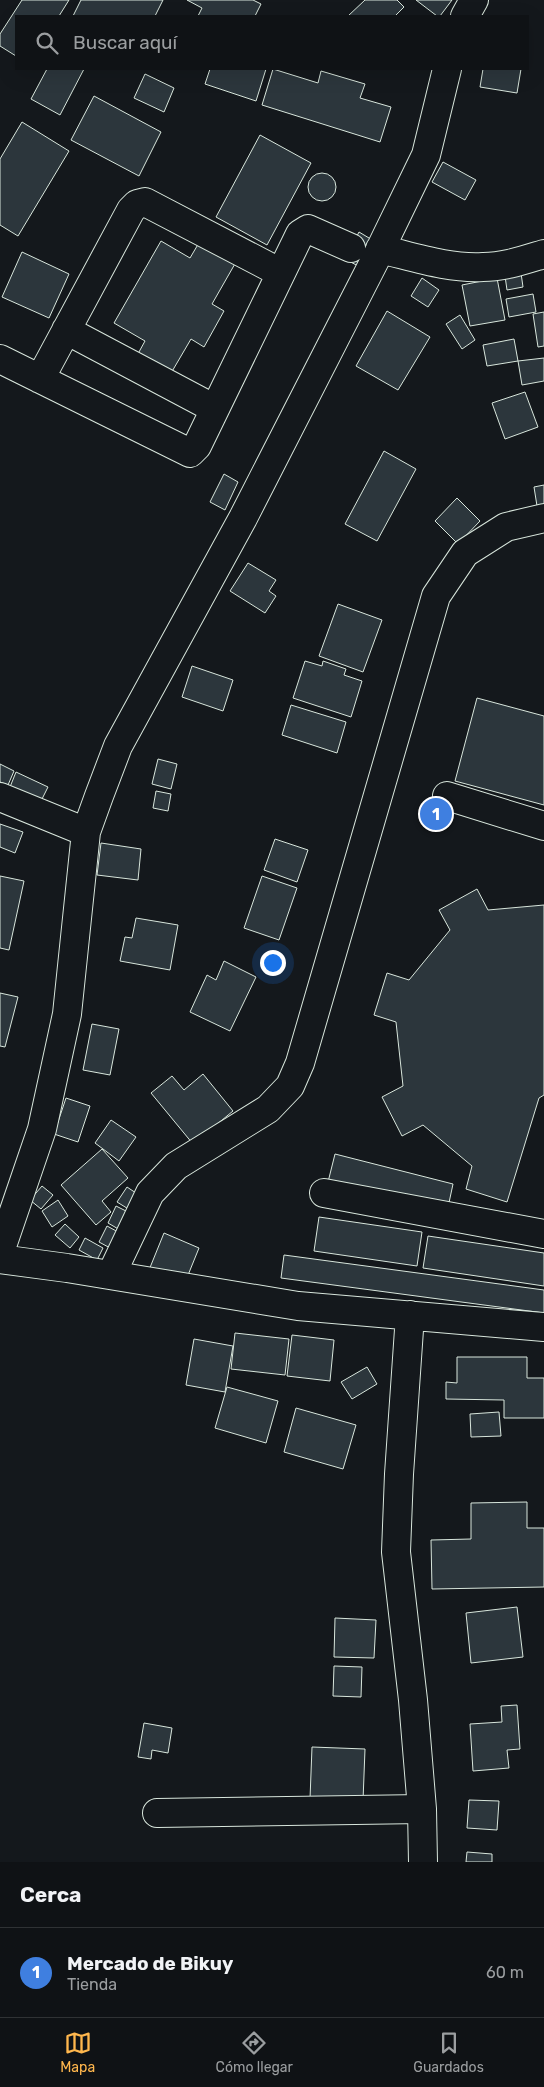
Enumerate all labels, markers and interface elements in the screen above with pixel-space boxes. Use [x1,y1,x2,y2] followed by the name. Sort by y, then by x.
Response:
[15,15,529,70] search box
[33,29,61,57] icon: search
[73,31,177,54] text: Buscar aquí
[420,795,452,833] pin: 1
[260,950,286,976] your location
[20,1882,81,1907] text: Cerca
[67,1952,233,1975] text: Mercado de Bikuy
[32,1963,40,1982] text: 1
[486,1963,524,1982] text: 60 m
[67,1975,117,1994] text: Tienda
[60,2029,95,2076] tab: Mapa
[216,2029,293,2076] tab: Cómo llegar
[413,2029,484,2076] tab: Guardados

